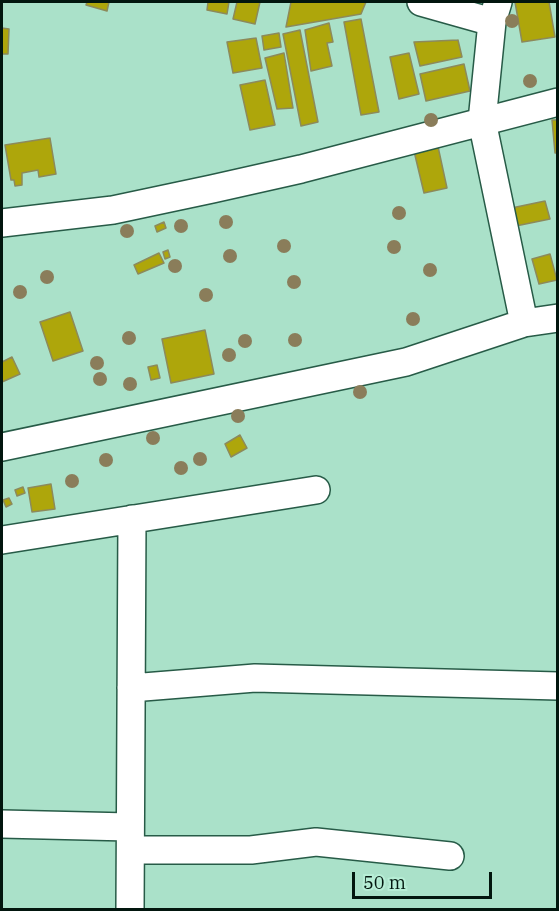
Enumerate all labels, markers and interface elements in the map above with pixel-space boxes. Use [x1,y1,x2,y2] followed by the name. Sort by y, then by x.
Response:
[355,860,494,898] scale bar
[363,871,406,894] text: 50 m

